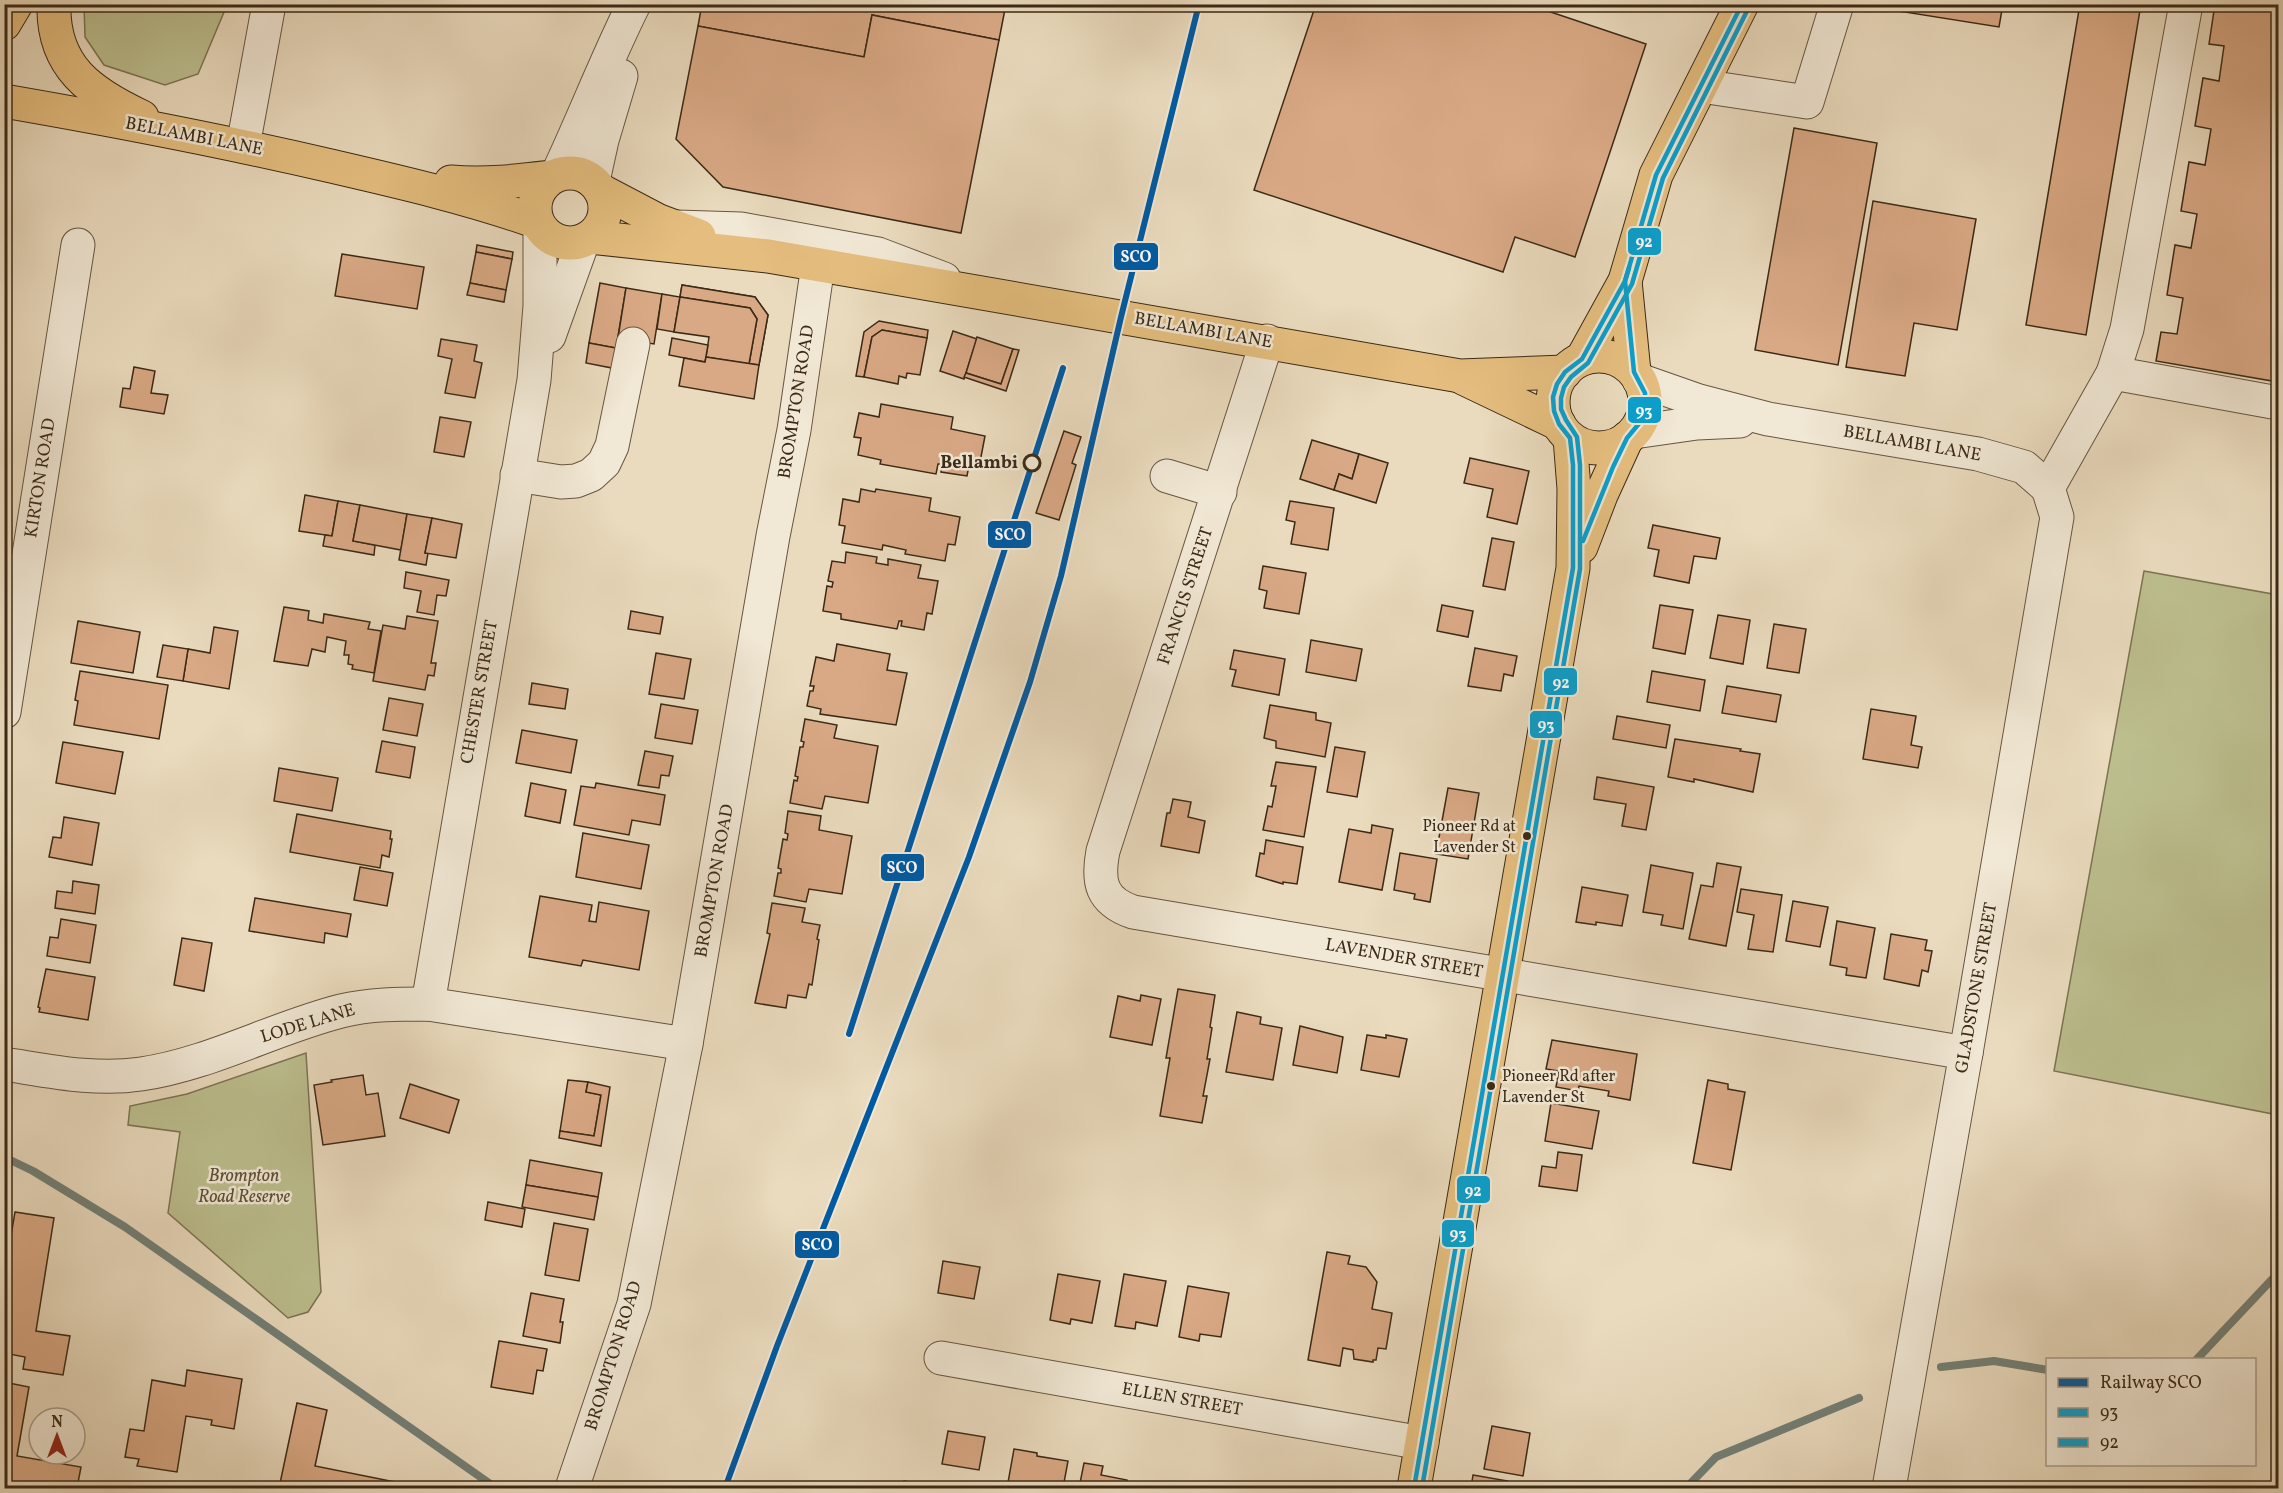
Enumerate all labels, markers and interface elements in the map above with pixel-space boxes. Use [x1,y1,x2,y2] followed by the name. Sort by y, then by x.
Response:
[123,111,265,163] street label: BELLAMBI LANE
[1627,227,1662,256] line badge: 92
[1635,232,1653,254] text: 92
[1113,242,1159,271] line badge: SCO
[1120,247,1152,269] text: SCO
[1132,307,1274,355] street label: BELLAMBI LANE
[773,323,821,481] street label: BROMPTON ROAD
[1627,396,1662,424] line badge: 93
[1636,401,1652,423] text: 93
[19,416,63,540] street label: KIRTON ROAD
[1841,420,1983,468] street label: BELLAMBI LANE
[940,451,1018,476] place label: Bellambi
[1023,454,1041,472] marker: Bellambi
[987,520,1032,549] line badge: SCO
[1152,523,1220,668] street label: FRANCIS STREET
[994,525,1026,547] text: SCO
[455,618,505,766] street label: CHESTER STREET
[1543,667,1578,696] line badge: 92
[1552,673,1570,695] text: 92
[1529,710,1563,739] line badge: 93
[1538,715,1554,737] text: 93
[689,802,741,960] street label: BROMPTON ROAD
[1423,816,1516,859] place label: Pioneer Rd at Lavender St
[1521,830,1533,842] marker: Pioneer Rd at Lavender St
[880,853,925,882] line badge: SCO
[886,858,918,880] text: SCO
[1950,900,2004,1075] street label: GLADSTONE STREET
[1323,933,1485,985] street label: LAVENDER STREET
[258,998,359,1050] street label: LODE LANE
[1502,1066,1616,1109] place label: Pioneer Rd after Lavender St
[1485,1080,1497,1092] marker: Pioneer Rd after Lavender St
[198,1164,290,1210] park label: Brompton Road Reserve
[1456,1175,1491,1204] line badge: 92
[1464,1181,1482,1203] text: 92
[1441,1219,1475,1248] line badge: 93
[1450,1224,1466,1246] text: 93
[794,1230,840,1259] line badge: SCO
[801,1235,833,1257] text: SCO
[579,1278,649,1434] street label: BROMPTON ROAD
[2046,1358,2256,1466] legend
[2100,1371,2202,1396] text: Railway SCO
[1120,1377,1245,1423] street label: ELLEN STREET
[2100,1401,2118,1426] text: 93
[27,1406,87,1466] north arrow
[51,1412,63,1434] text: N
[2100,1431,2119,1456] text: 92

